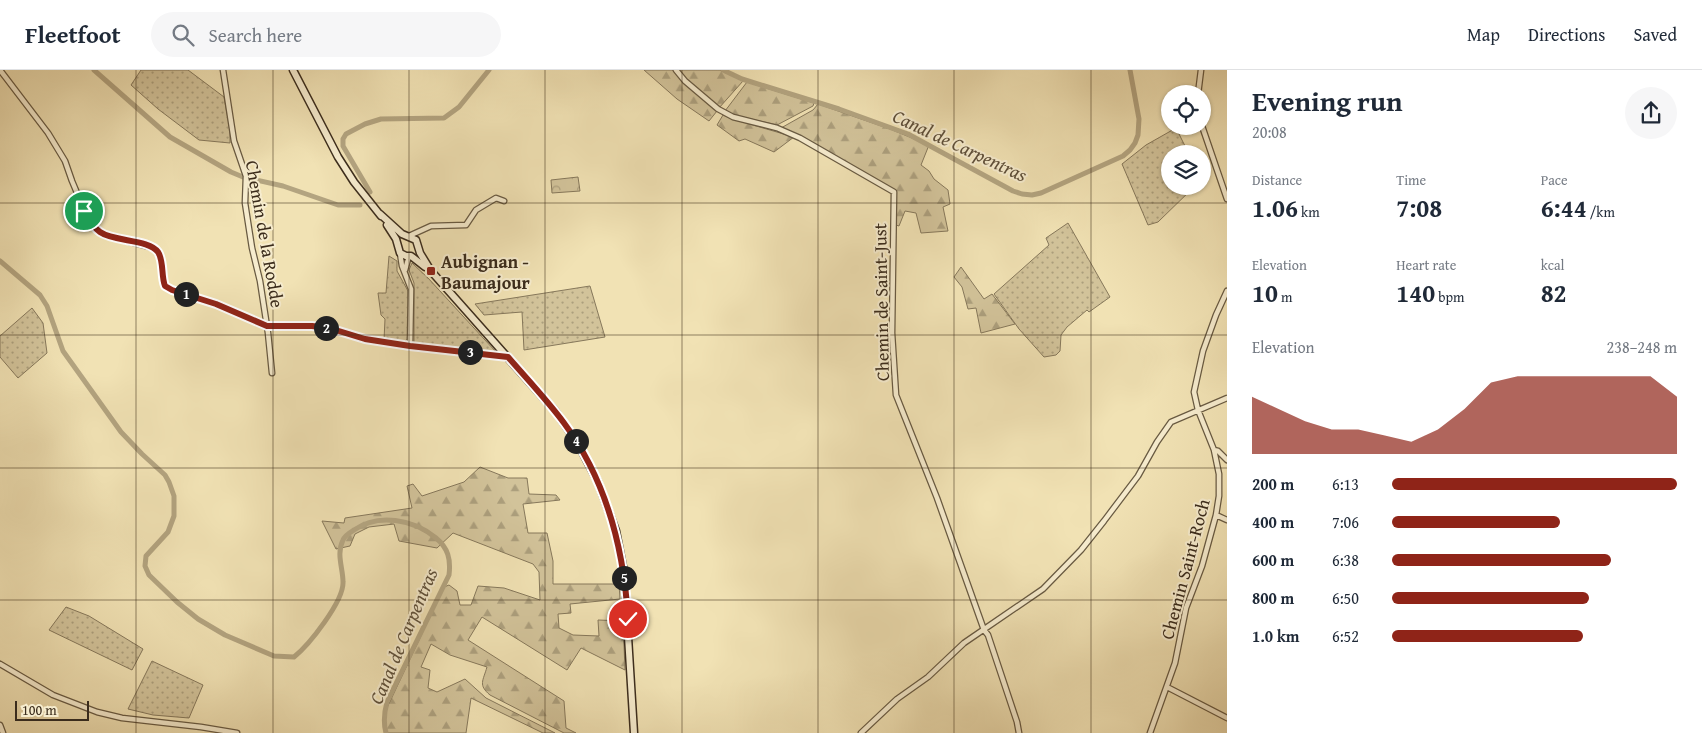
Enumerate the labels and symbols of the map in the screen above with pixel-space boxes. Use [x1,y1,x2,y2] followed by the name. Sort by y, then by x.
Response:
[888,102,1032,188] water label: Canal de Carpentras
[239,158,291,310] street label: Chemin de la Rodde
[63,190,105,232] pin
[866,222,896,381] street label: Chemin de Saint-Just
[441,248,531,296] place label: Aubignan - Baumajour
[425,265,437,277] marker: Aubignan - Baumajour
[174,282,198,306] pin: 1
[314,316,338,340] pin: 2
[458,340,482,364] pin: 3
[564,428,588,454] pin: 4
[1153,496,1217,642] street label: Chemin Saint-Roch
[362,564,444,708] water label: Canal de Carpentras
[612,566,636,590] pin: 5
[607,598,649,640] pin
[15,698,89,721] scale bar

